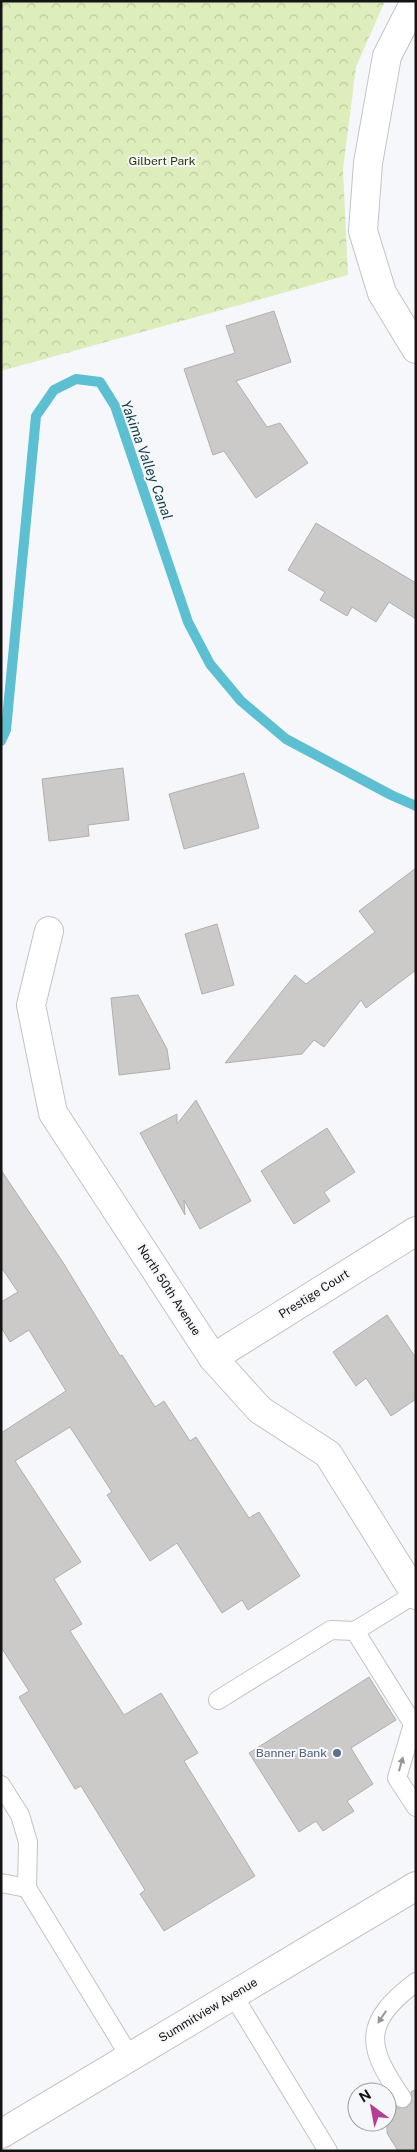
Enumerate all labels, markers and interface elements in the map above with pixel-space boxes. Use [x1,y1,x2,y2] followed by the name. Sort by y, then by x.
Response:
[128,154,196,168] park label: Gilbert Park
[118,398,176,522] water label: Yakima Valley Canal
[134,1242,204,1338] street label: North 50th Avenue
[276,1267,352,1321] street label: Prestige Court
[256,1746,327,1760] place label: Banner Bank
[331,1747,343,1759] marker: Banner Bank
[397,1757,405,1772] one-way arrow
[156,1975,260,2045] street label: Summitview Avenue
[377,2010,387,2024] one-way arrow
[347,2082,397,2132] north arrow
[356,2086,374,2106] text: N

